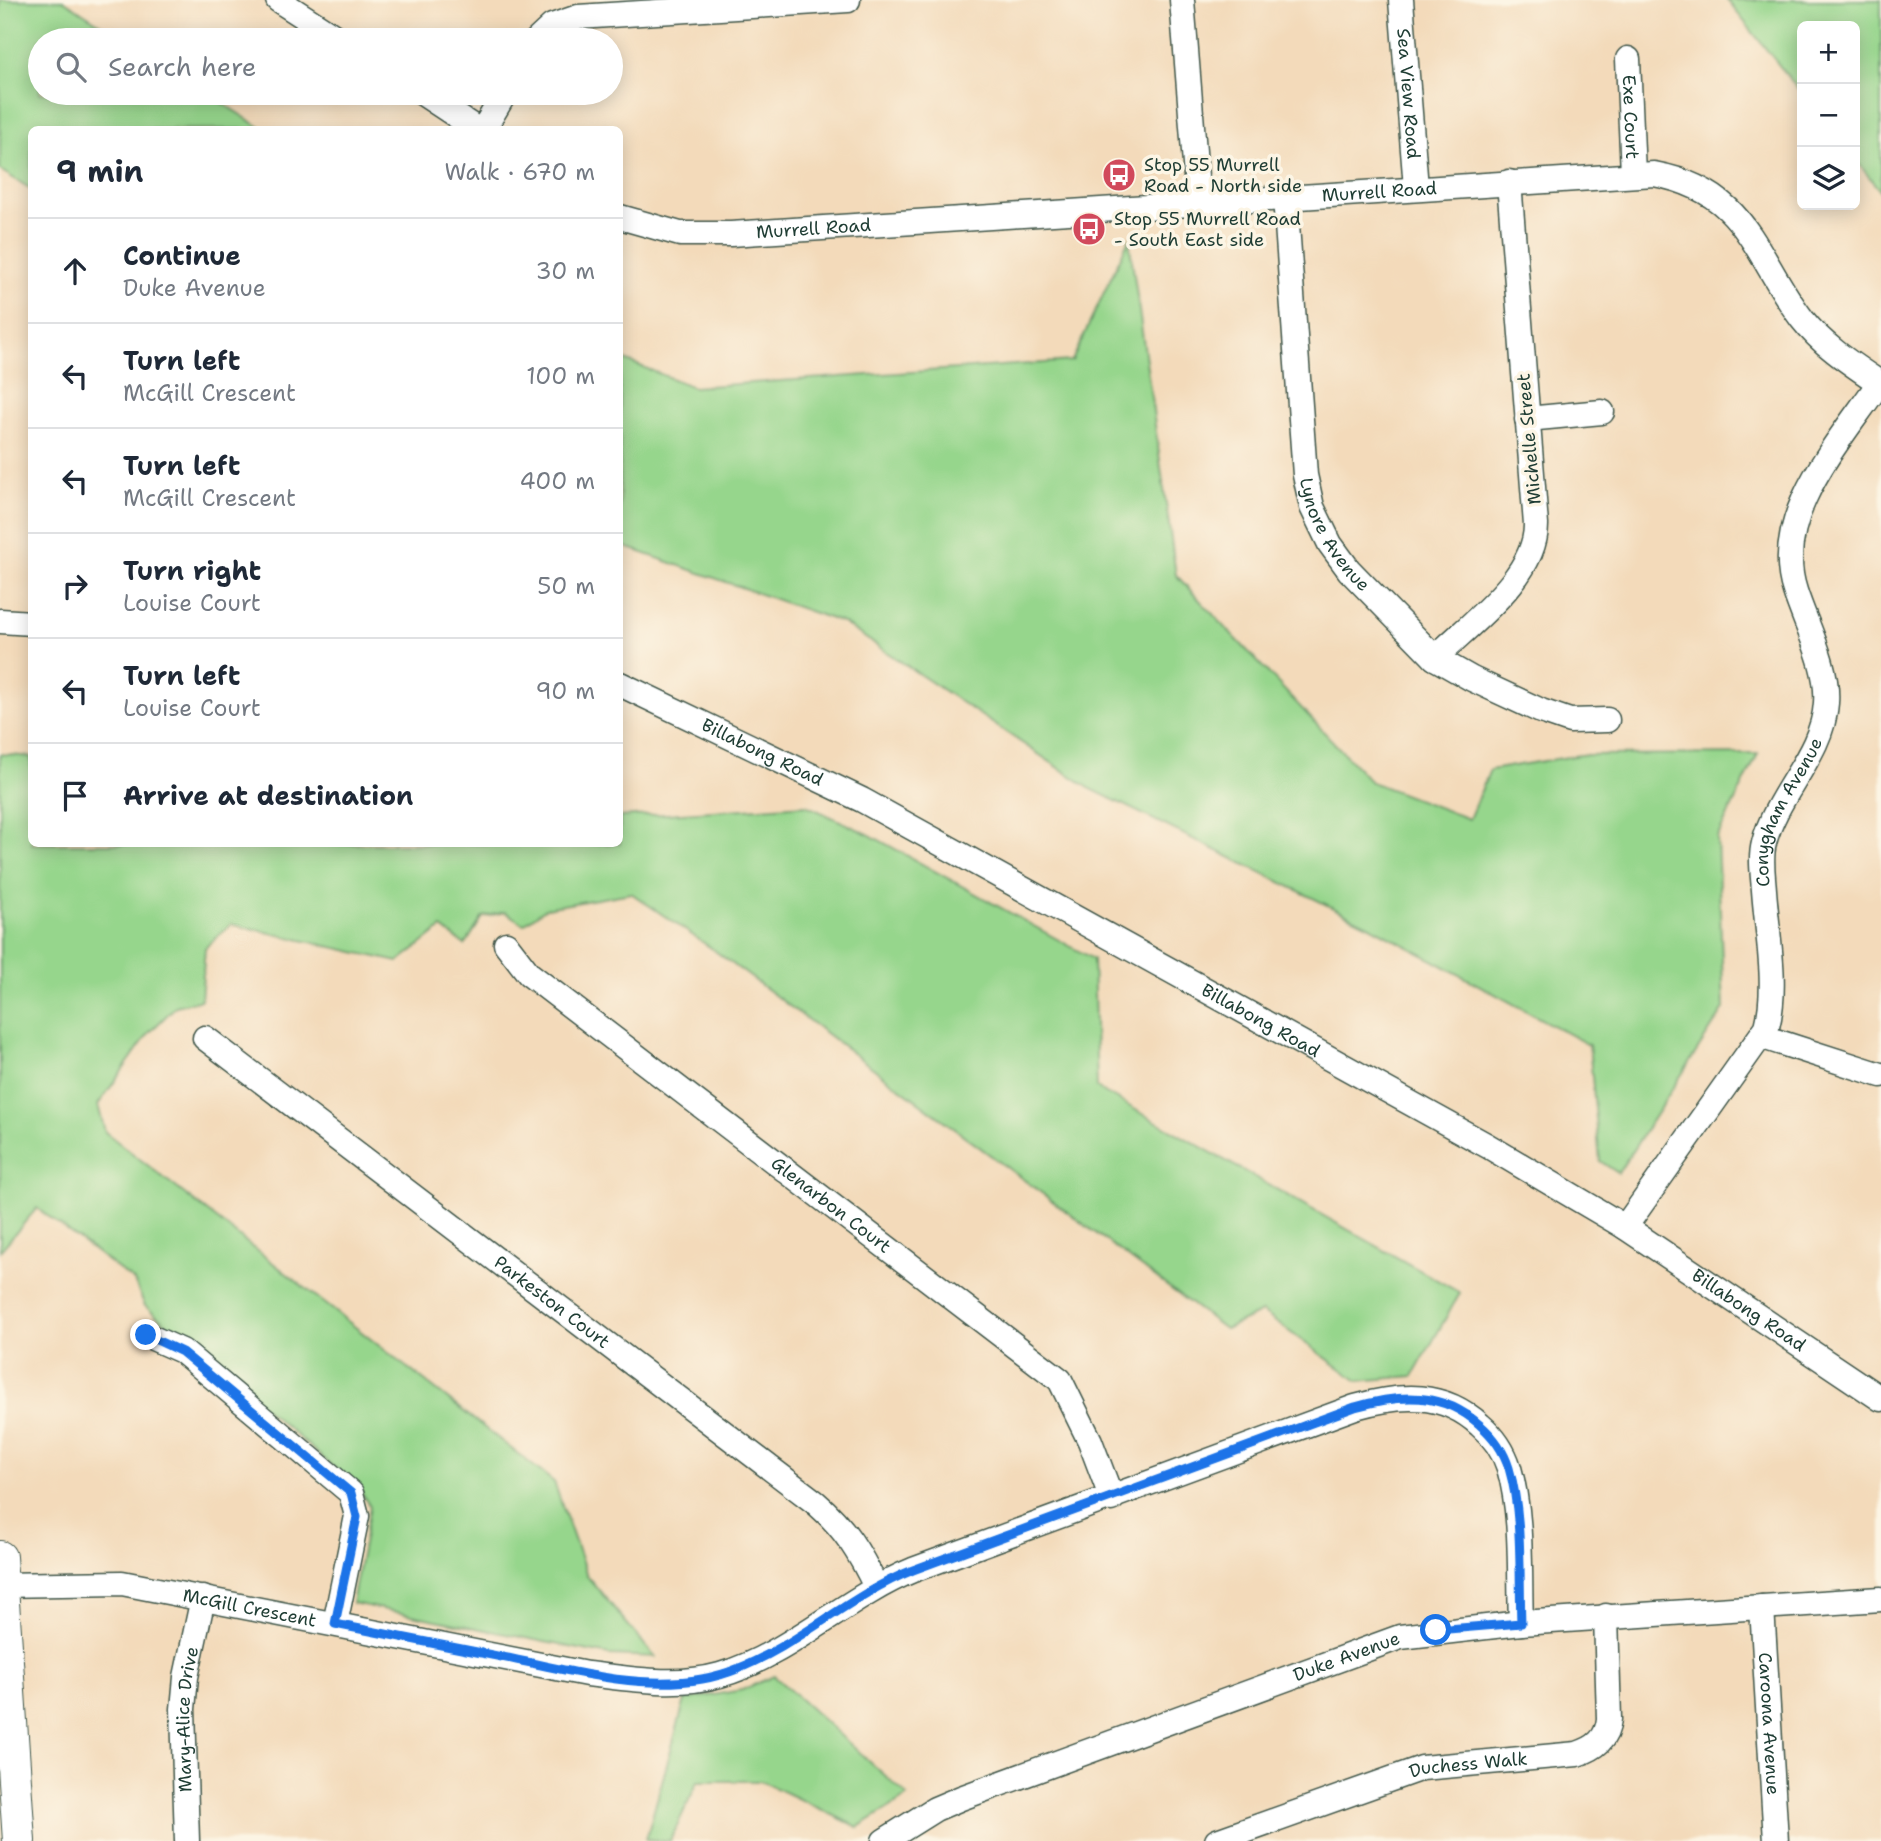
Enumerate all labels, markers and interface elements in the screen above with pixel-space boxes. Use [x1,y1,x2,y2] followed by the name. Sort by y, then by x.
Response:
[1797,21,1860,210] map controls
[1797,21,1860,84] button: +
[1391,27,1426,160] street label: Sea View Road
[28,28,623,105] search box
[52,48,90,86] icon: search
[108,49,257,84] text: Search here
[1617,74,1644,160] street label: Exe Court
[1797,84,1860,147] button: −
[1797,147,1860,210] button: layers
[56,151,143,192] text: 9 min
[1144,153,1302,198] place label: Stop 55 Murrell Road - North side
[1100,156,1138,194] bus stop icon: Stop 55 Murrell Road - North side
[444,157,595,187] text: Walk · 670 m
[1321,176,1437,208] street label: Murrell Road
[1114,207,1301,252] place label: Stop 55 Murrell Road - South East side
[1070,210,1108,248] bus stop icon: Stop 55 Murrell Road - South East side
[755,213,872,244] street label: Murrell Road
[123,238,241,273] text: Continue
[56,252,94,290] icon: ahead
[536,256,595,286] text: 30 m
[123,273,266,303] text: Duke Avenue
[123,343,240,378] text: Turn left
[56,357,94,395] icon: left
[526,361,595,391] text: 100 m
[1511,372,1547,506] street label: Michelle Street
[123,378,296,408] text: McGill Crescent
[123,448,240,483] text: Turn left
[56,462,94,500] icon: left
[519,466,595,496] text: 400 m
[1294,475,1375,597] street label: Lynore Avenue
[123,483,296,513] text: McGill Crescent
[123,553,261,588] text: Turn right
[56,567,94,605] icon: right
[537,571,595,601] text: 50 m
[123,588,261,618] text: Louise Court
[123,658,240,693] text: Turn left
[56,672,94,710] icon: left
[535,676,595,706] text: 90 m
[123,693,261,723] text: Louise Court
[698,713,827,792] street label: Billabong Road
[1750,734,1828,888] street label: Conygham Avenue
[56,777,94,815] icon: arrive
[123,778,413,813] text: Arrive at destination
[1197,978,1324,1063] street label: Billabong Road
[766,1151,896,1259] street label: Glenarbon Court
[489,1250,615,1354] street label: Parkeston Court
[1687,1263,1810,1357] street label: Billabong Road
[130,1319,161,1350] route end
[181,1583,319,1633] street label: McGill Crescent
[1420,1614,1451,1645] route start
[1290,1626,1403,1687] street label: Duke Avenue
[171,1644,204,1793] street label: Mary-Alice Drive
[1753,1652,1785,1796] street label: Caroona Avenue
[1406,1747,1529,1784] street label: Duchess Walk

